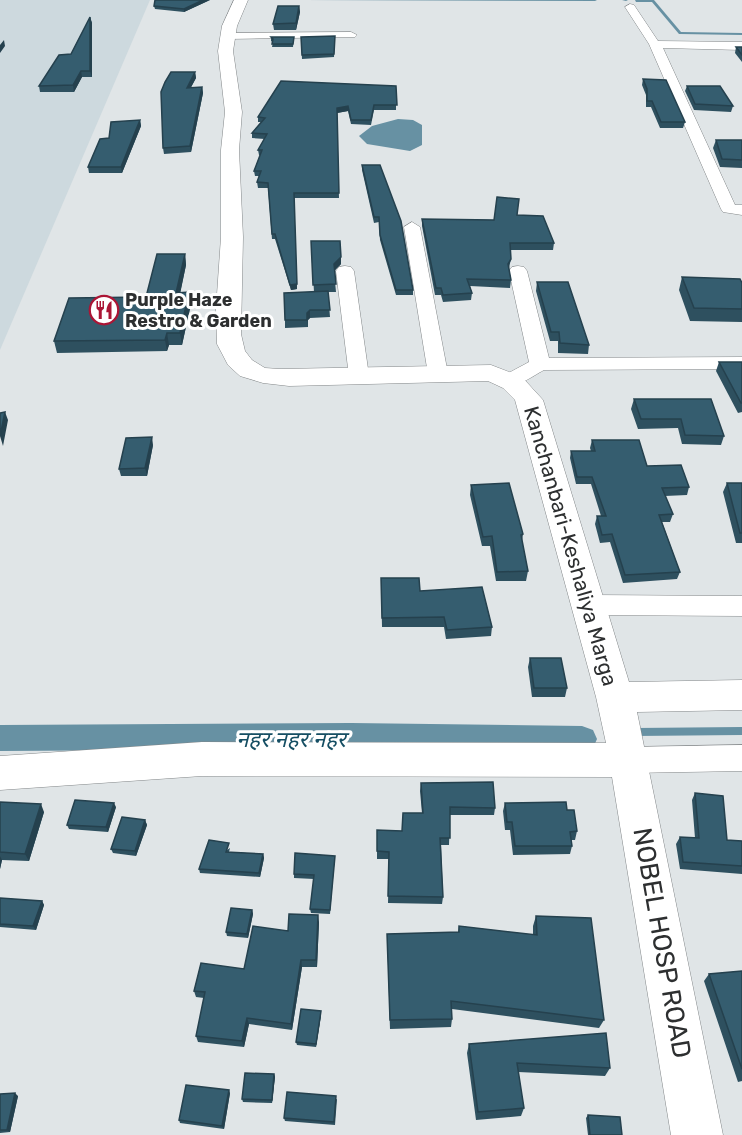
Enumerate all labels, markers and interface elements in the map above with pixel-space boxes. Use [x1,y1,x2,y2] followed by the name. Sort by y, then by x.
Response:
[125,289,272,332] place label: Purple Haze Restro & Garden
[88,294,120,326] restaurant icon: Purple Haze Restro & Garden
[519,403,623,689] street label: Kanchanbari-Keshaliya Marga
[236,726,350,753] water label: नहर नहर नहर
[626,825,698,1061] street label: NOBEL HOSP ROAD

